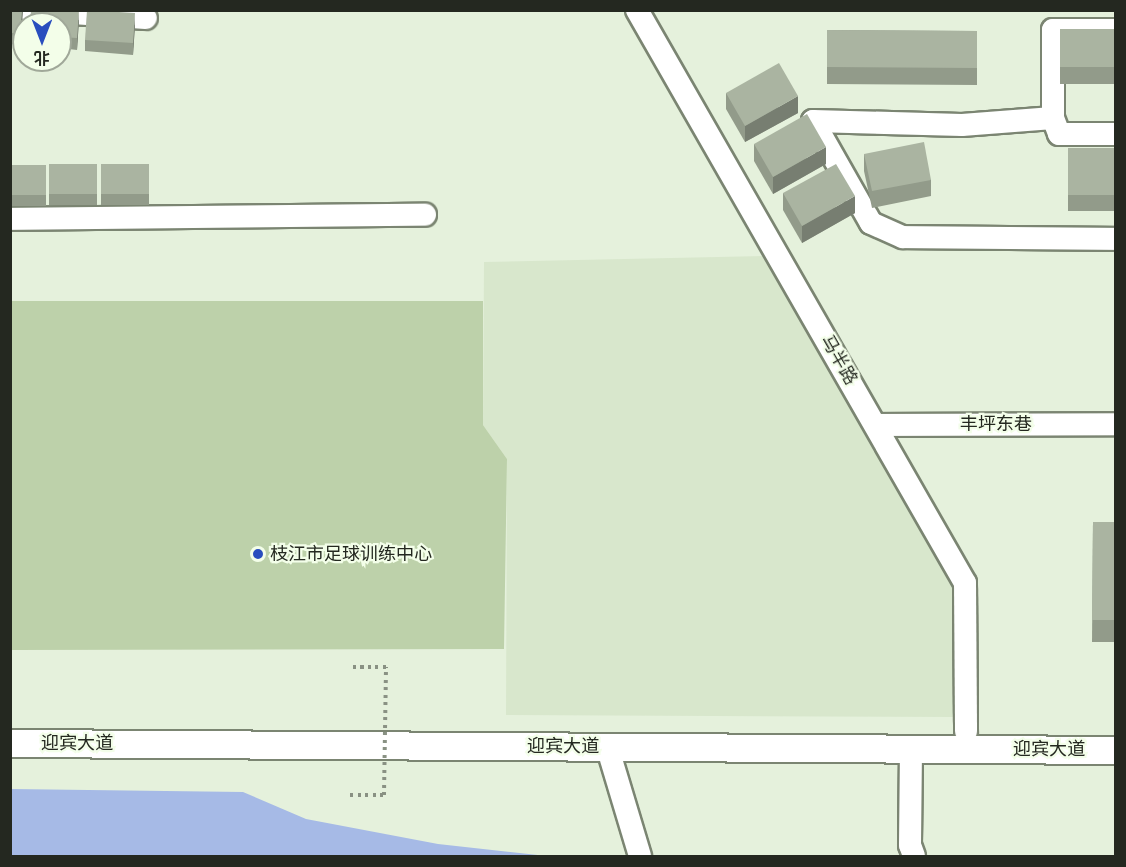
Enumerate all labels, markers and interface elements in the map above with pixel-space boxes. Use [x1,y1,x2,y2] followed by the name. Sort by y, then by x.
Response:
[12,12,72,72] north arrow
[34,46,50,70] text: 北
[816,331,862,389] street label: 马半路
[960,413,1032,435] street label: 丰坪东巷
[270,543,432,565] place label: 枝江市足球训练中心
[251,547,265,561] marker: 枝江市足球训练中心
[41,732,113,754] street label: 迎宾大道
[527,735,599,757] street label: 迎宾大道
[1013,738,1085,760] street label: 迎宾大道

